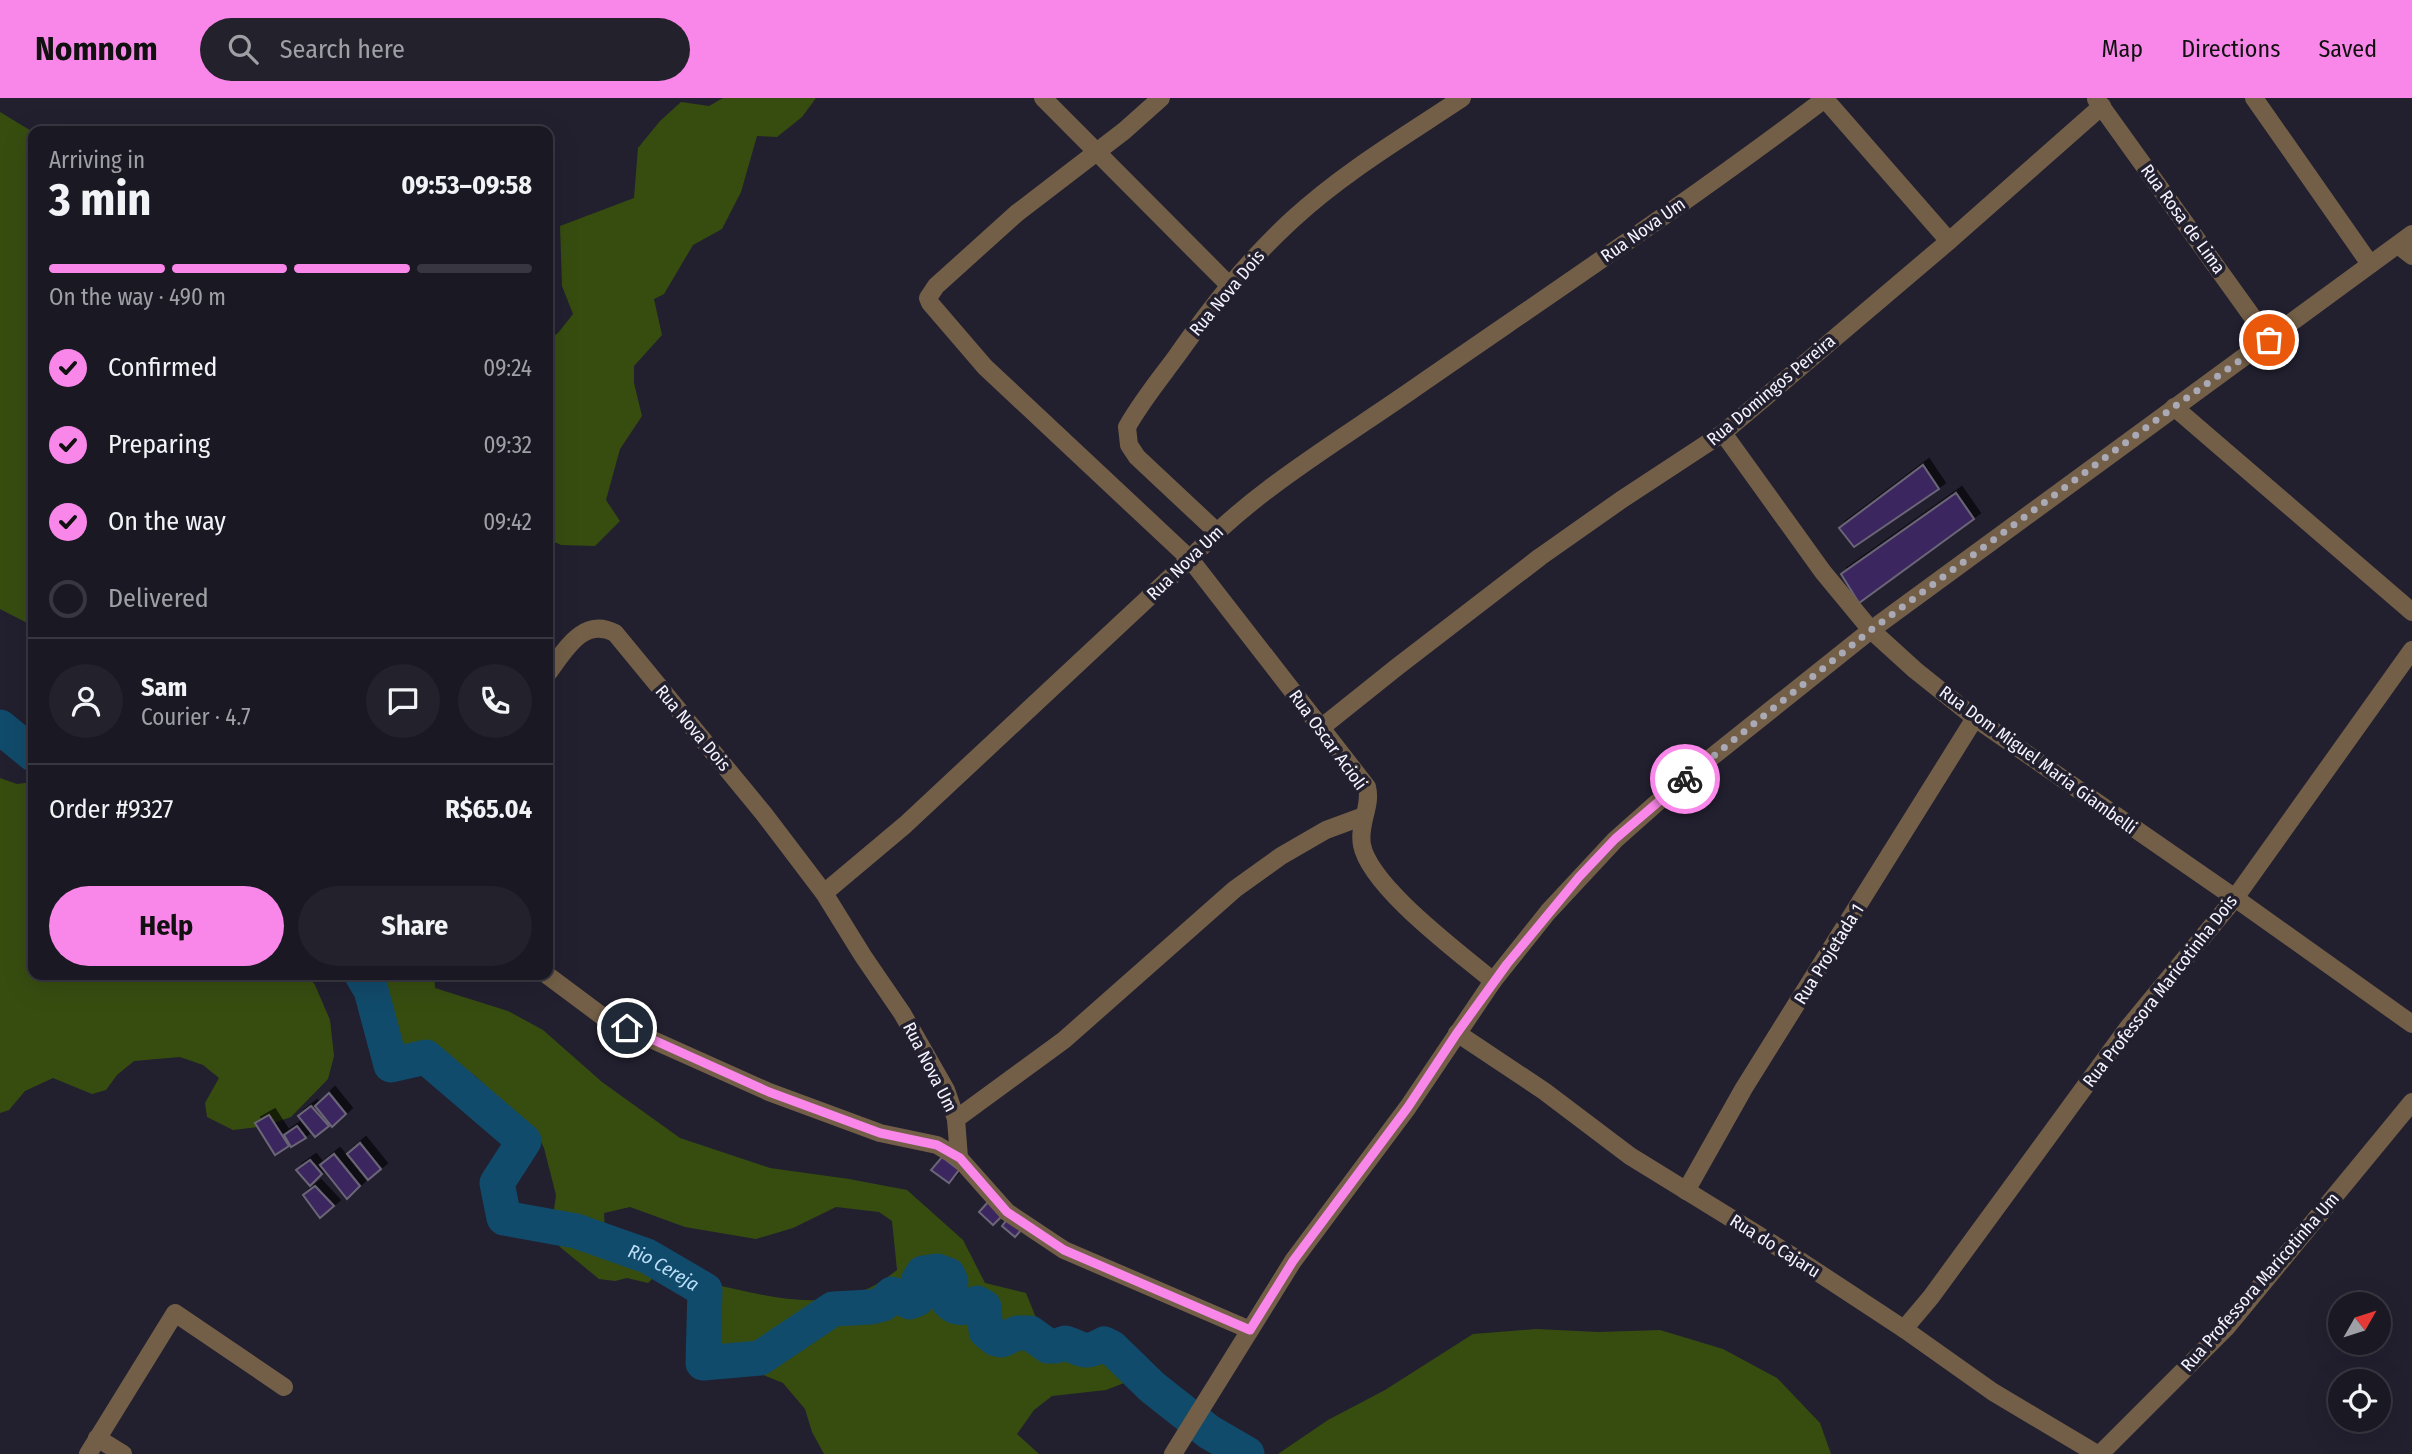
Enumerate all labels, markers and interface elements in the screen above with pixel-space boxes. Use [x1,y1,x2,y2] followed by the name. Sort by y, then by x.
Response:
[200,18,690,81] search box
[35,29,158,69] text: Nomnom
[224,30,262,68] icon: search
[280,34,405,65] text: Search here
[2102,35,2143,63] text: Map
[2181,35,2280,63] text: Directions
[2318,35,2377,63] text: Saved
[49,146,145,174] text: Arriving in
[2136,160,2230,278] street label: Rua Rosa de Lima
[401,170,532,201] text: 09:53–09:58
[49,172,151,227] text: 3 min
[1597,193,1689,267] street label: Rua Nova Um
[1185,245,1270,341] street label: Rua Nova Dois
[49,283,226,311] text: On the way · 490 m
[2239,310,2299,370] pin
[2250,321,2288,359] icon: bag
[1702,330,1840,450] street label: Rua Domingos Pereira
[49,349,87,387] icon: check
[108,352,218,383] text: Confirmed
[483,354,532,382] text: 09:24
[49,426,87,464] icon: check
[108,429,210,460] text: Preparing
[484,431,532,459] text: 09:32
[49,503,87,541] icon: check
[108,506,226,537] text: On the way
[483,508,532,536] text: 09:42
[1142,521,1228,605] street label: Rua Nova Um
[108,583,209,614] text: Delivered
[49,664,123,738] button: person
[366,664,440,738] button: chat
[458,664,532,738] button: phone
[141,672,187,703] text: Sam
[651,680,736,776] street label: Rua Nova Dois
[1935,681,2141,839] street label: Rua Dom Miguel Maria Giambelli
[1284,686,1372,794] street label: Rua Oscar Acioli
[141,703,251,731] text: Courier · 4.7
[1650,744,1720,814] courier
[1666,760,1704,798] icon: bike
[49,794,173,825] text: Order #9327
[445,794,532,825] text: R$65.04
[49,886,284,966] button: Help
[298,886,532,966] button: Share
[2078,890,2242,1092] street label: Rua Professora Maricotinha Dois
[1789,900,1869,1008] street label: Rua Projetada 1
[597,998,657,1058] pin
[608,1009,646,1047] icon: home
[898,1018,962,1116] street label: Rua Nova Um
[2176,1188,2344,1376] street label: Rua Professora Maricotinha Um
[1726,1210,1824,1282] street label: Rua do Cajaru
[625,1239,703,1296] water label: Rio Cereja
[2328,1292,2390,1354] north arrow
[2328,1292,2391,1432] map controls
[2328,1369,2391,1432] button: locate

